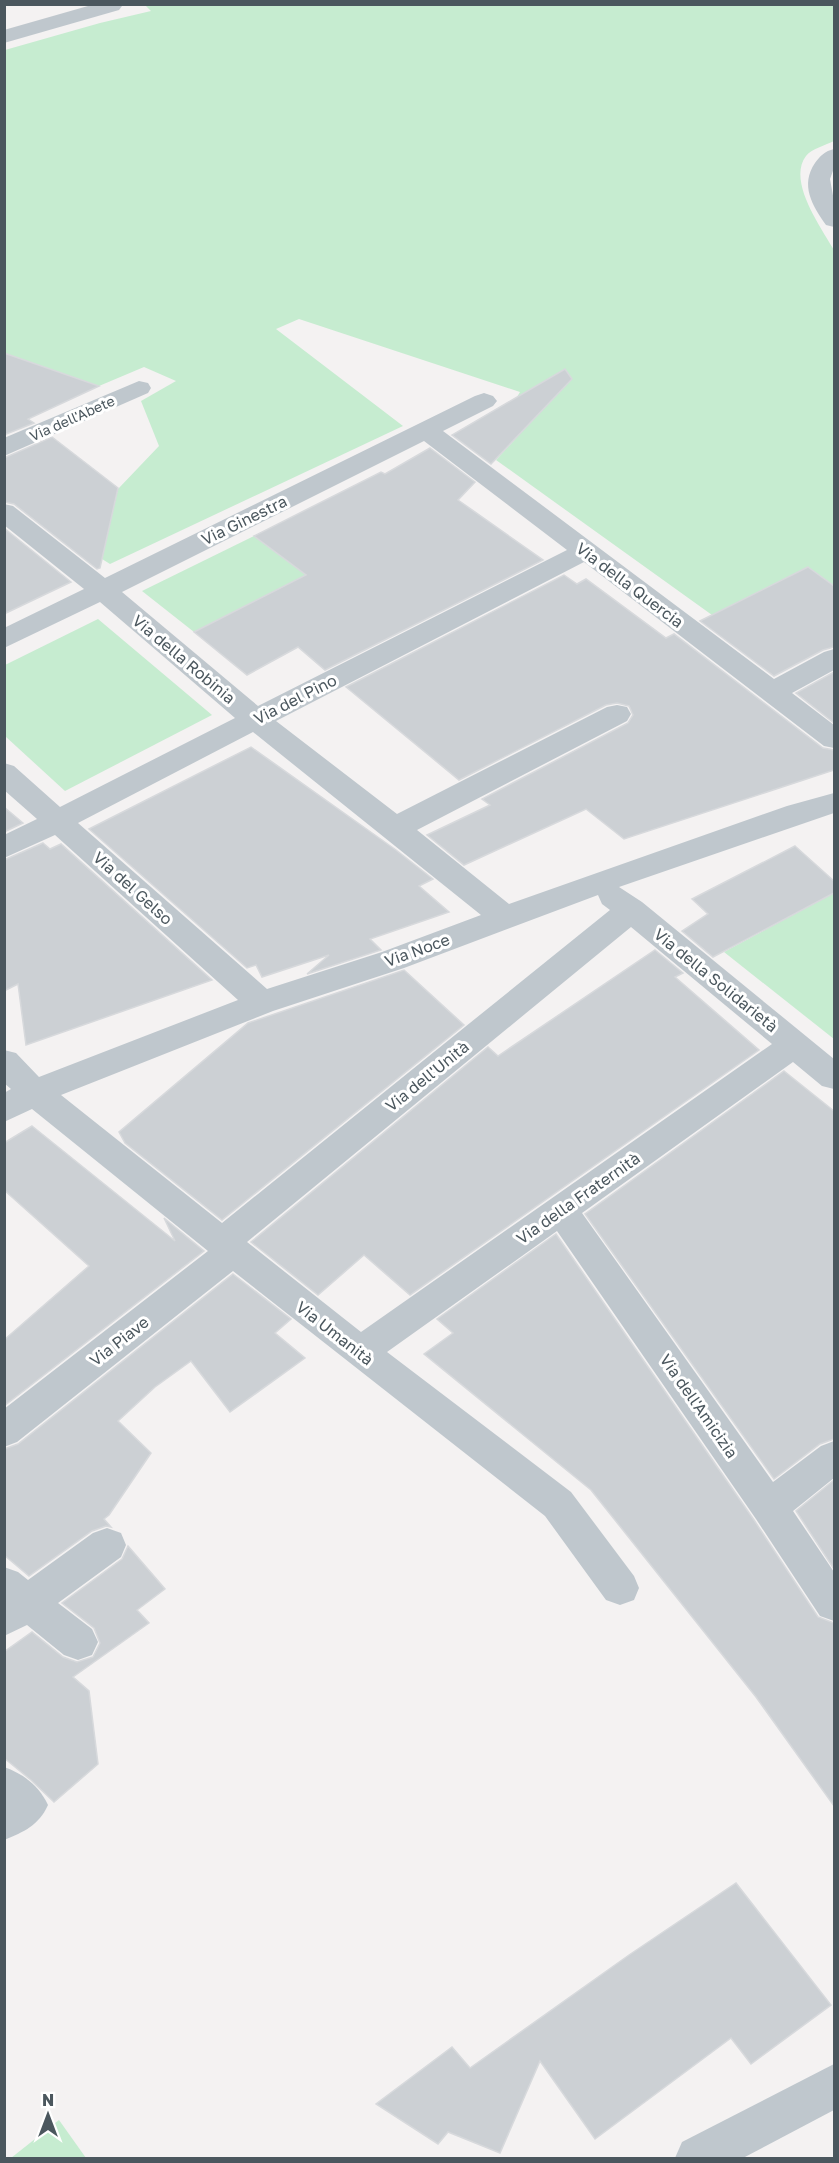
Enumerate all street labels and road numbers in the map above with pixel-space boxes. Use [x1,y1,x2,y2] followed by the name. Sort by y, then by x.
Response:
[27,392,117,444] street label: Via dell'Abete
[198,491,290,549] street label: Via Ginestra
[572,538,688,632] street label: Via della Quercia
[129,610,239,708] street label: Via della Robinia
[250,670,340,728] street label: Via del Pino
[89,847,177,929] street label: Via del Gelso
[650,924,782,1036] street label: Via della Solidarietà
[382,929,452,971] street label: Via Noce
[381,1036,473,1116] street label: Via dell'Unità
[512,1148,644,1248] street label: Via della Fraternità
[292,1297,378,1369] street label: Via Umanità
[85,1312,153,1370] street label: Via Piave
[656,1350,742,1462] street label: Via dell'Amicizia

